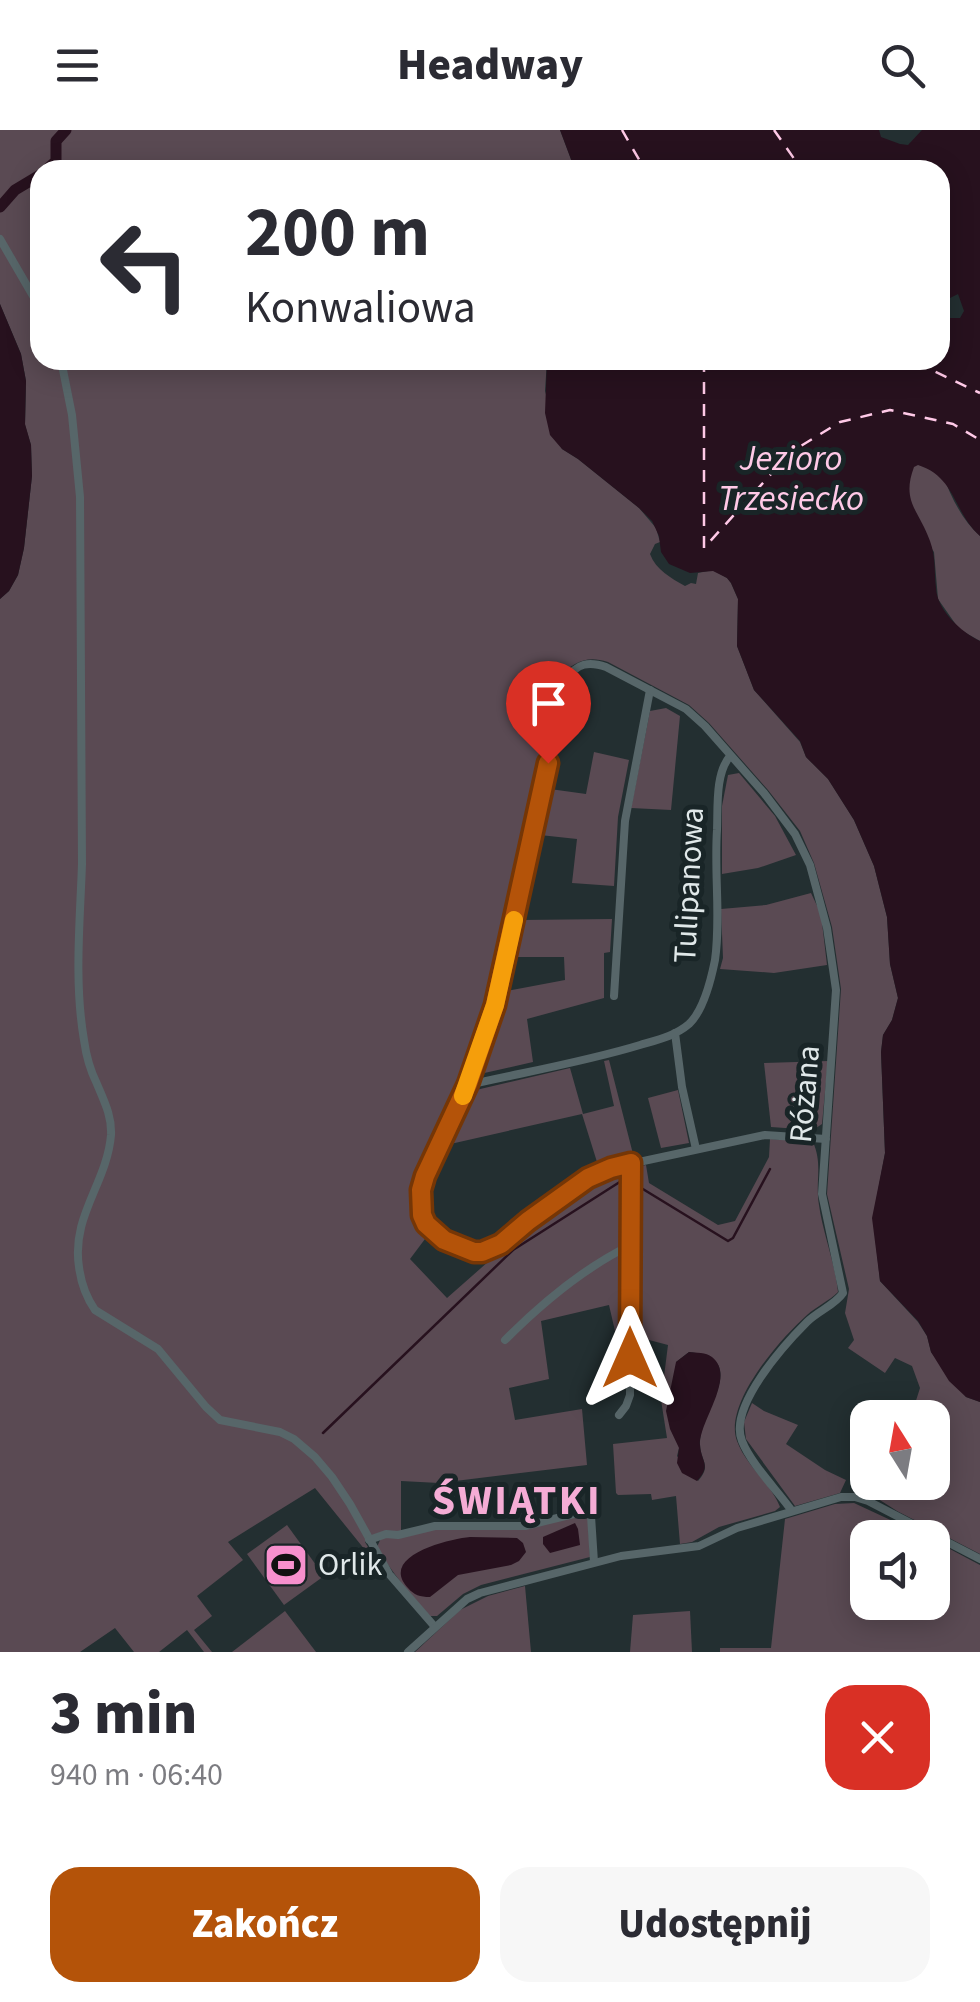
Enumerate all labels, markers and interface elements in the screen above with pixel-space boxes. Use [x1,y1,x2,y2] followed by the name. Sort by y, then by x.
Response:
[397,33,583,97] text: Headway
[50,38,105,93] icon: menu
[875,38,930,93] icon: search
[245,183,430,283] text: 200 m
[80,200,210,330] icon: left
[245,276,476,340] text: Konwaliowa
[718,434,864,524] water label: Jezioro Trzesiecko
[506,661,591,764] pin
[521,676,576,731] icon: arrive
[662,806,716,964] street label: Tulipanowa
[778,1043,832,1145] street label: Różana
[578,1306,682,1410] position arrow
[850,1400,950,1500] north arrow
[850,1400,950,1620] map controls
[432,1471,602,1531] district label: ŚWIĄTKI
[850,1520,950,1620] button: sound
[263,1542,309,1588] sports icon: Orlik
[318,1542,382,1588] place label: Orlik
[50,1672,197,1757] text: 3 min
[825,1685,930,1790] button: close
[50,1752,223,1798] text: 940 m · 06:40
[50,1867,480,1982] button: Zakończ
[500,1867,930,1982] button: Udostępnij

